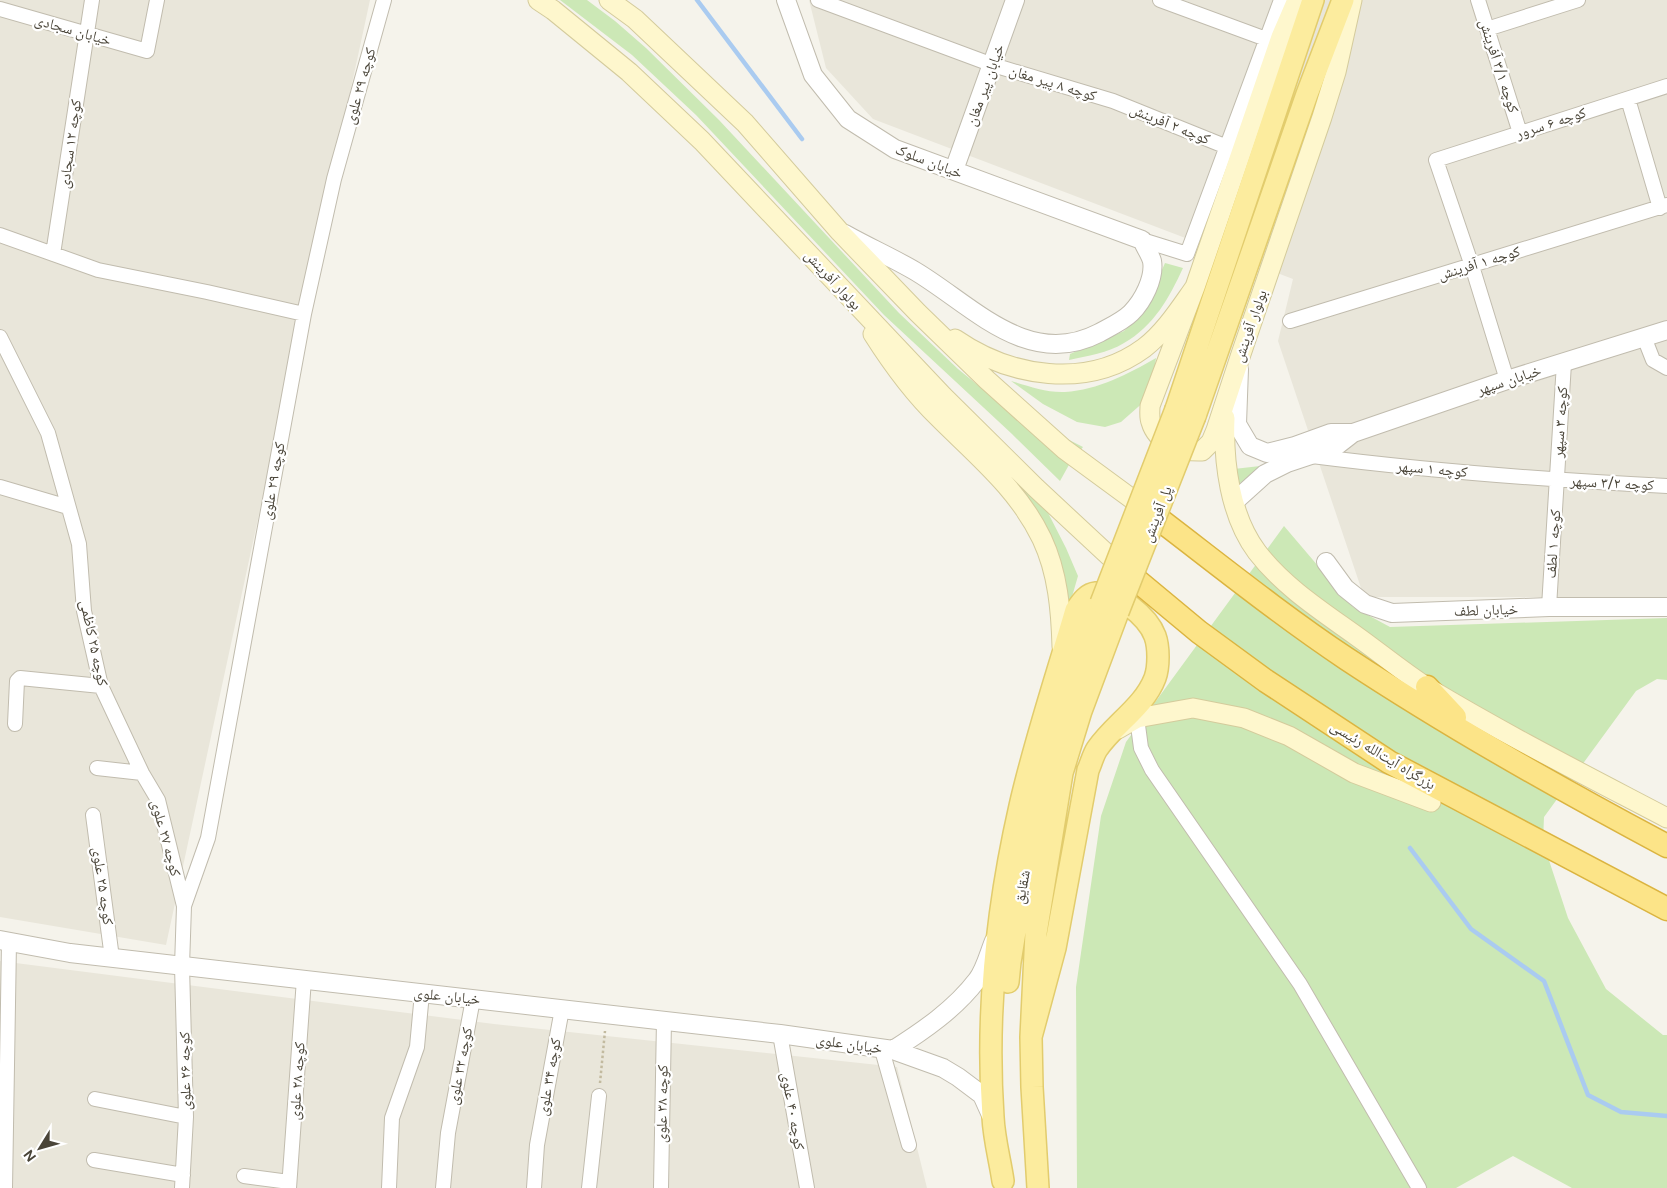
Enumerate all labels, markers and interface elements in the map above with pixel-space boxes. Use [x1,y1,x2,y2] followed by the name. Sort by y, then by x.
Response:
[32,10,114,51] street label: خیابان سجادی
[1474,16,1524,116] street label: کوچه ۳/۱ آفرینش
[961,41,1009,129] street label: خیابان پیر مغان
[340,45,380,127] street label: کوچه ۲۹ علوی
[1007,60,1099,106] street label: کوچه ۸ پیر مغان
[54,98,86,190] street label: کوچه ۱۲ سجادی
[1127,99,1213,149] street label: کوچه ۲ آفرینش
[1512,102,1589,144] street label: کوچه ۶ سرور
[892,139,966,183] street label: خیابان سلوک
[1435,241,1523,285] street label: کوچه ۱ آفرینش
[800,246,866,314] street label: بولوار آفرینش
[1228,287,1272,365] street label: بولوار آفرینش
[1473,360,1544,400] street label: خیابان سپهر
[1547,386,1572,459] street label: کوچه ۳ سپهر
[256,441,290,521] street label: کوچه ۲۹ علوی
[1395,456,1468,482] street label: کوچه ۱ سپهر
[1569,471,1654,495] street label: کوچه ۳/۲ سپهر
[1137,483,1177,545] street label: پل آفرینش
[1541,509,1565,579] street label: کوچه ۱ لطف
[75,598,113,688] street label: کوچه ۲۵ کاظمی
[1454,599,1519,621] street label: خیابان لطف
[1327,716,1439,794] street label: بزرگراه آیت‌الله رئیسی
[146,797,186,879] street label: کوچه ۲۷ علوی
[88,846,118,926] street label: کوچه ۲۵ علوی
[1009,868,1035,906] street label: شقایق
[413,983,482,1009] street label: خیابان علوی
[443,1026,477,1106] street label: کوچه ۳۲ علوی
[814,1029,884,1059] street label: خیابان علوی
[174,1032,196,1110] street label: کوچه ۲۶ علوی
[532,1037,566,1117] street label: کوچه ۳۴ علوی
[284,1041,310,1121] street label: کوچه ۲۸ علوی
[651,1065,673,1143] street label: کوچه ۳۸ علوی
[776,1071,810,1151] street label: کوچه ۴۰ علوی
[15,1123,65,1173] north arrow
[19,1146,40,1165] text: N

